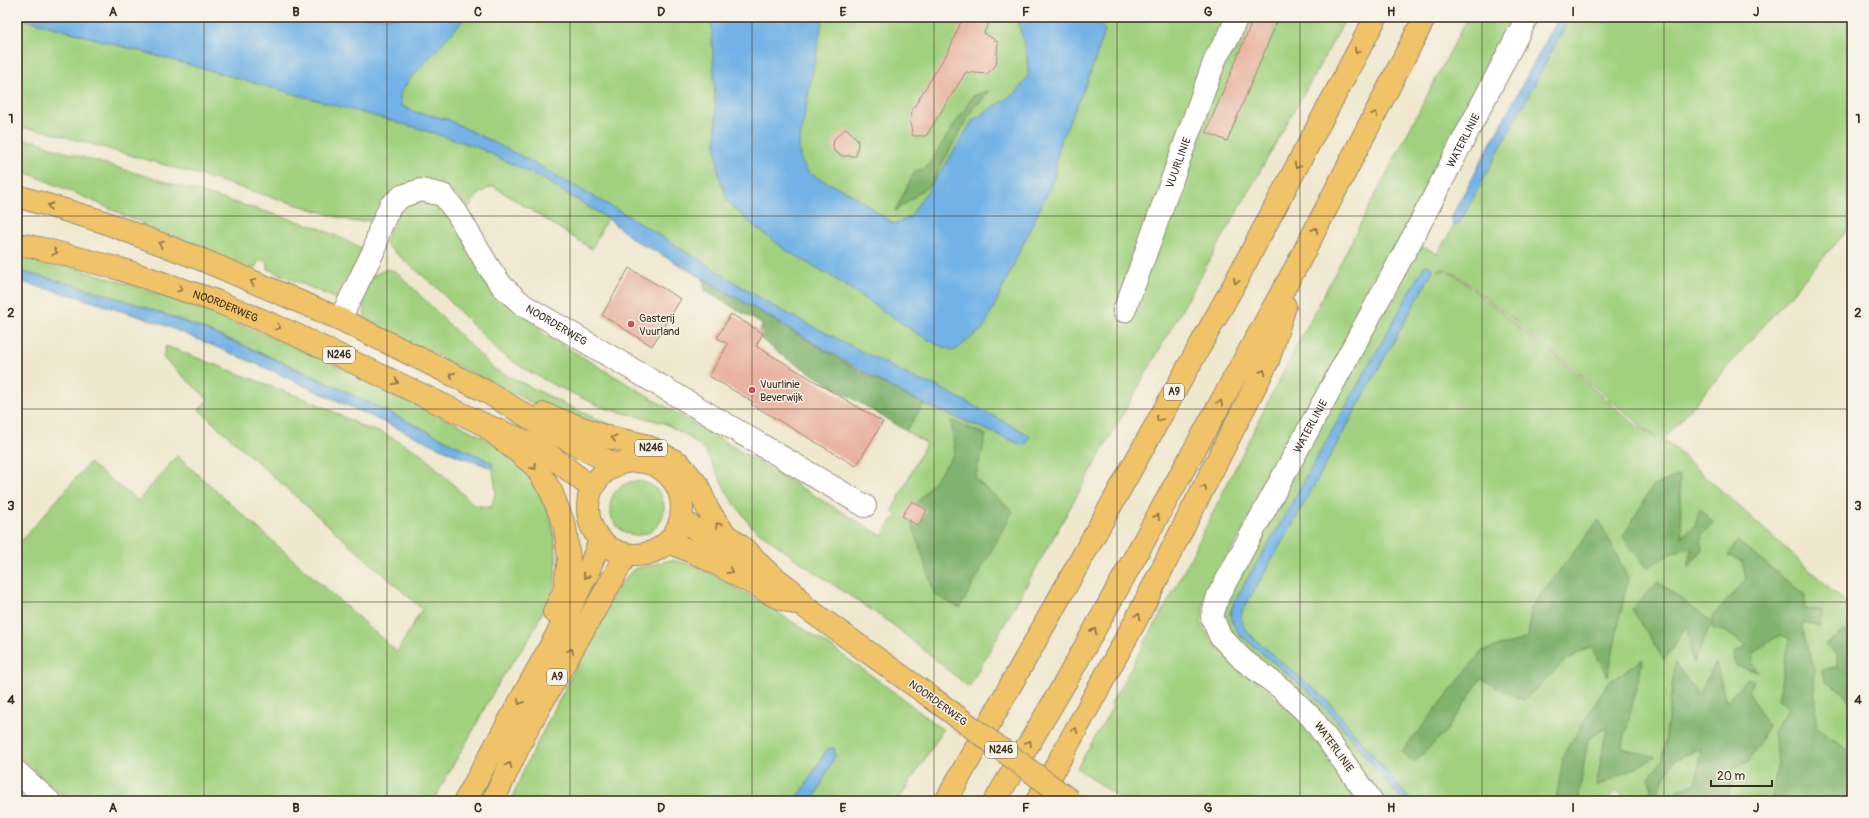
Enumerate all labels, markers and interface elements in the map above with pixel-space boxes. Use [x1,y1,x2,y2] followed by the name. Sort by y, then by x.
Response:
[109,4,118,20] text: A
[292,4,300,20] text: B
[474,4,482,20] text: C
[657,4,665,20] text: D
[840,4,847,20] text: E
[1022,4,1030,20] text: F
[1204,4,1213,20] text: G
[1387,4,1395,20] text: H
[1571,4,1575,20] text: I
[1753,4,1759,20] text: J
[1355,47,1362,55] one-way arrow
[8,111,14,127] text: 1
[1370,111,1377,118] one-way arrow
[1444,111,1483,169] street label: WATERLINIE
[1855,111,1861,127] text: 1
[1163,135,1193,190] street label: VUURLINIE
[1294,162,1301,170] one-way arrow
[47,202,54,211] one-way arrow
[1310,227,1318,234] one-way arrow
[158,240,165,248] one-way arrow
[51,247,58,256] one-way arrow
[1233,277,1240,284] one-way arrow
[249,279,257,287] one-way arrow
[176,284,183,292] one-way arrow
[191,287,260,325] street label: NOORDERWEG
[523,302,590,348] street label: NOORDERWEG
[7,305,15,321] text: 2
[1854,305,1862,321] text: 2
[639,312,680,338] place label: Gasterij Vuurland
[626,319,636,329] marker: Gasterij Vuurland
[274,322,281,330] one-way arrow
[323,347,355,363] road number: N246
[1258,369,1266,376] one-way arrow
[449,372,457,380] one-way arrow
[391,377,399,385] one-way arrow
[760,378,803,404] place label: Vuurlinie Beverwijk
[1164,384,1184,400] road number: A9
[747,385,757,395] marker: Vuurlinie Beverwijk
[1291,397,1330,455] street label: WATERLINIE
[1216,400,1223,407] one-way arrow
[1157,415,1164,423] one-way arrow
[611,435,617,443] one-way arrow
[635,440,667,456] road number: N246
[530,462,537,470] one-way arrow
[1200,485,1207,492] one-way arrow
[7,498,15,514] text: 3
[1854,498,1862,514] text: 3
[1153,514,1160,521] one-way arrow
[715,522,723,529] one-way arrow
[725,566,733,574] one-way arrow
[583,572,591,580] one-way arrow
[1134,613,1141,620] one-way arrow
[1089,627,1097,635] one-way arrow
[567,648,574,655] one-way arrow
[547,669,567,685] road number: A9
[906,677,970,729] street label: NOORDERWEG
[7,692,15,708] text: 4
[1854,692,1862,708] text: 4
[517,698,524,705] one-way arrow
[1311,719,1357,775] street label: WATERLINIE
[1071,726,1078,734] one-way arrow
[1025,740,1032,747] one-way arrow
[985,742,1017,758] road number: N246
[504,762,512,770] one-way arrow
[1711,762,1772,788] scale bar
[1717,769,1746,784] text: 20 m
[109,800,118,816] text: A
[292,800,300,816] text: B
[474,800,482,816] text: C
[657,800,665,816] text: D
[840,800,847,816] text: E
[1022,800,1030,816] text: F
[1204,800,1213,816] text: G
[1387,800,1395,816] text: H
[1571,800,1575,816] text: I
[1753,800,1759,816] text: J

